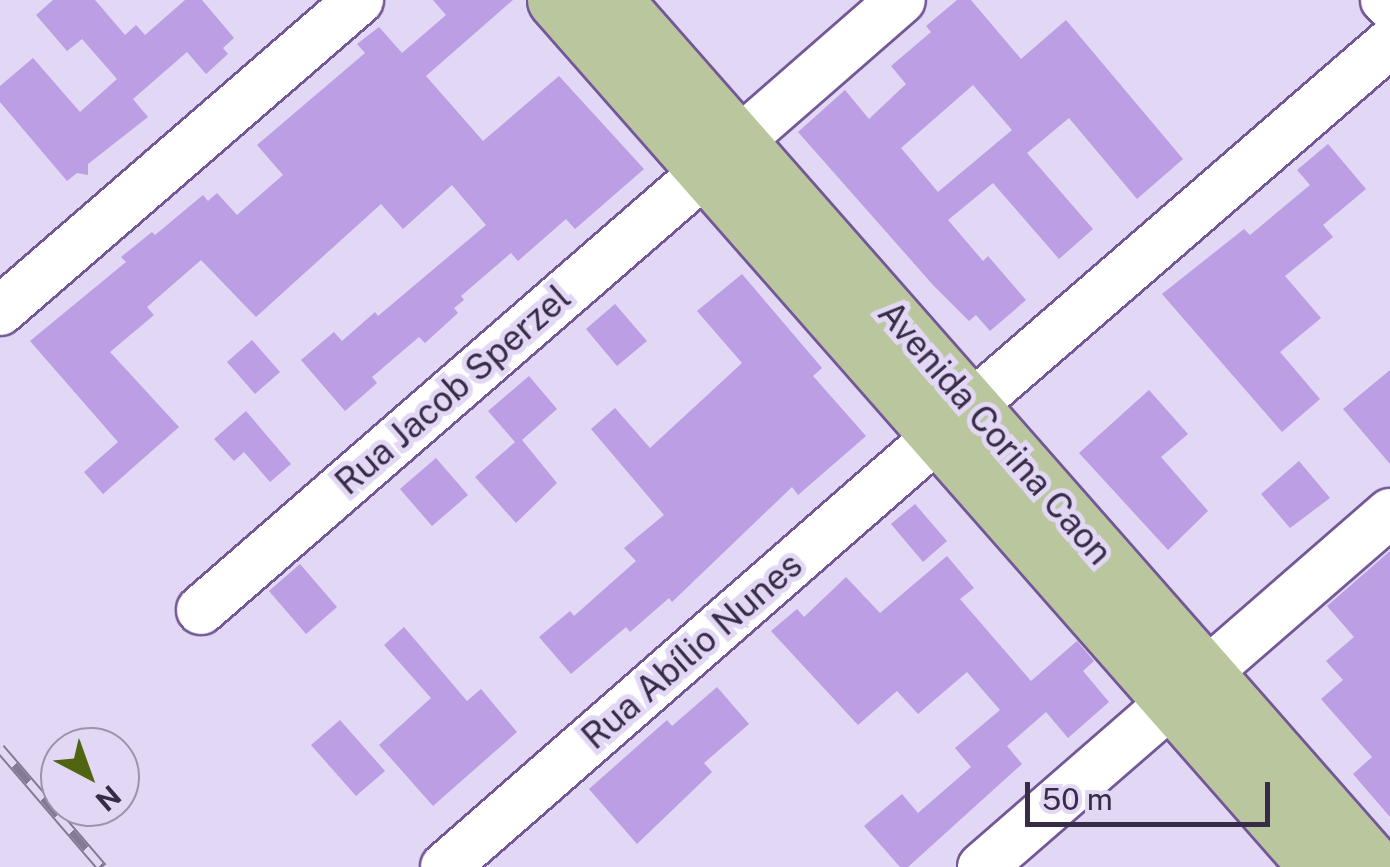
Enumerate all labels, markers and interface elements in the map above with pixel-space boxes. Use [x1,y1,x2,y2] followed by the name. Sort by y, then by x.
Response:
[327,276,579,504] street label: Rua Jacob Sperzel
[869,293,1121,573] street label: Avenida Corina Caon
[573,544,811,758] street label: Rua Abílio Nunes
[40,727,140,827] north arrow
[1030,762,1275,824] scale bar
[90,779,128,818] text: N
[1042,781,1113,817] text: 50 m

